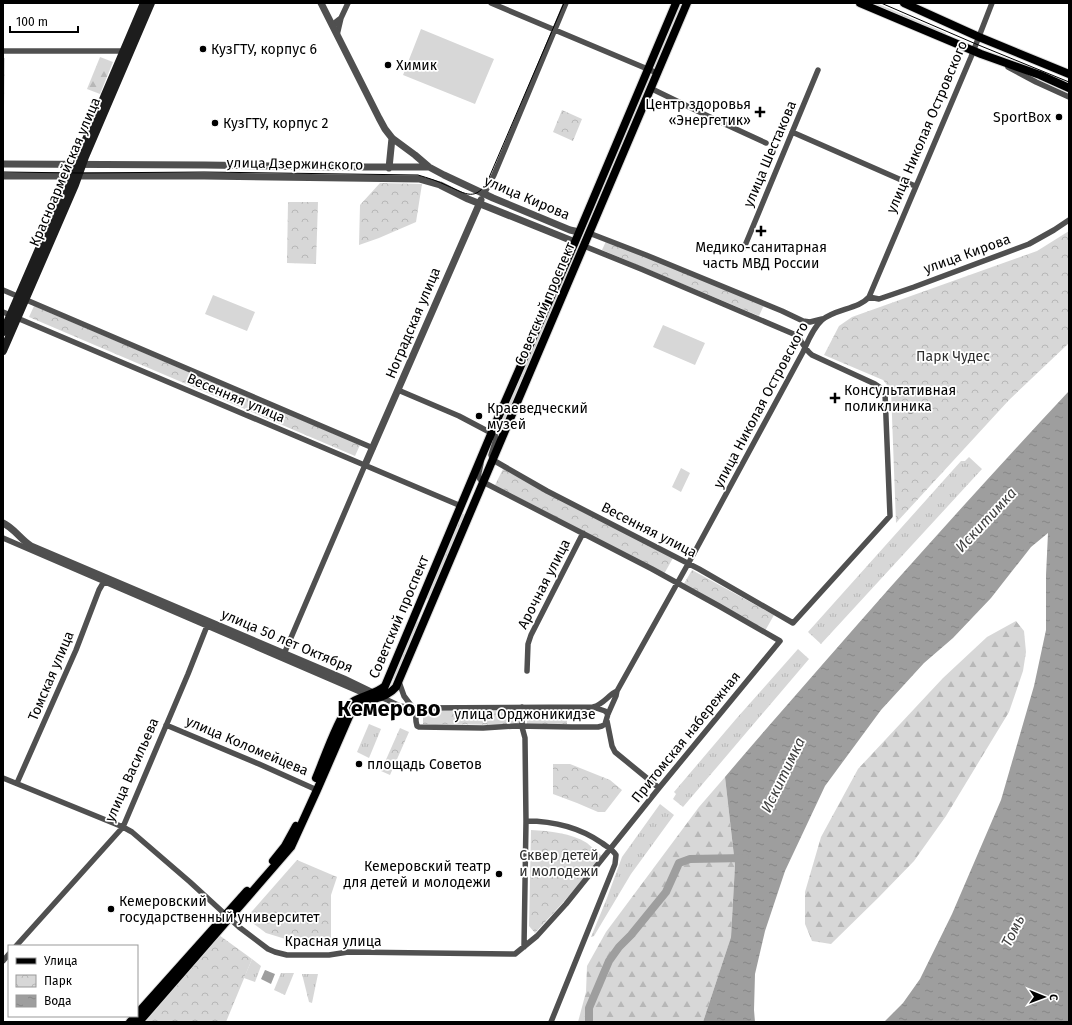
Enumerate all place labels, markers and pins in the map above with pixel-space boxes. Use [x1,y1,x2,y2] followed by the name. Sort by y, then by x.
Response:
[211,41,317,58] place label: КузГТУ, корпус 6
[198,44,208,54] marker: КузГТУ, корпус 6
[396,57,438,74] place label: Химик
[383,60,393,70] marker: Химик
[645,96,751,129] place label: Центр здоровья «Энергетик»
[754,106,766,118] marker: Центр здоровья «Энергетик»
[993,109,1051,126] place label: SportBox
[1054,112,1064,122] marker: SportBox
[223,115,329,132] place label: КузГТУ, корпус 2
[210,118,220,128] marker: КузГТУ, корпус 2
[755,225,767,237] marker: Медико-санитарная часть МВД России
[695,239,827,272] place label: Медико-санитарная часть МВД России
[844,382,956,415] place label: Консультативная поликлиника
[829,392,841,404] marker: Консультативная поликлиника
[487,400,588,433] place label: Краеведческий музей
[474,411,484,421] marker: Краеведческий музей
[367,756,482,773] place label: площадь Советов
[354,759,364,769] marker: площадь Советов
[343,858,491,891] place label: Кемеровский театр для детей и молодежи
[494,869,504,879] marker: Кемеровский театр для детей и молодежи
[119,893,320,926] place label: Кемеровский государственный университет
[106,904,116,914] marker: Кемеровский государственный университет

